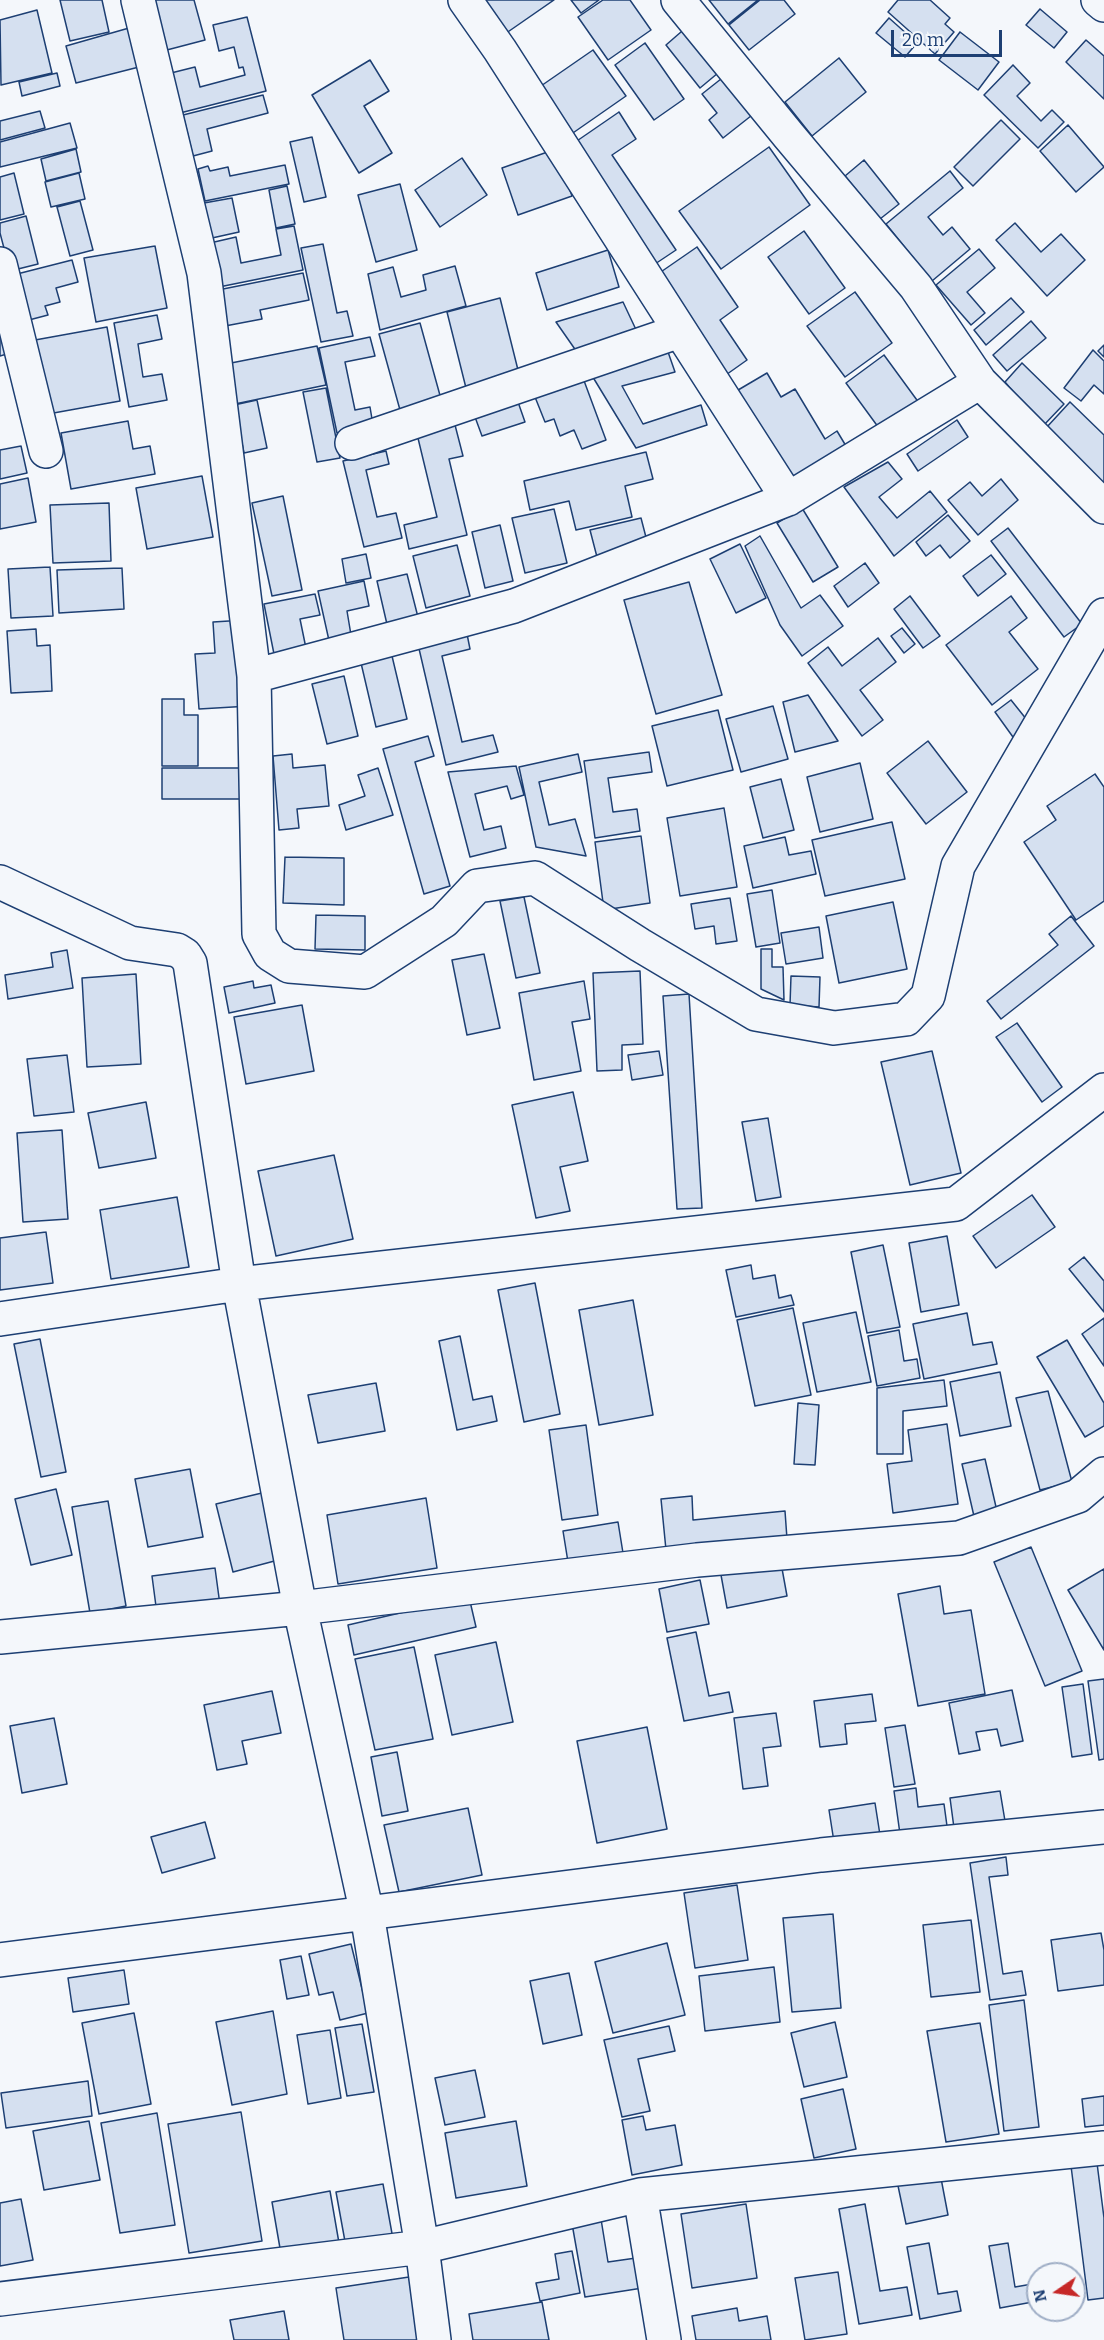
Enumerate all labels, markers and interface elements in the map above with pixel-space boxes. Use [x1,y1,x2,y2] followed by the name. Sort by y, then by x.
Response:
[894,18,1005,56] scale bar
[902,29,944,51] text: 20 m
[1026,2262,1086,2322] north arrow
[1029,2288,1051,2304] text: N

